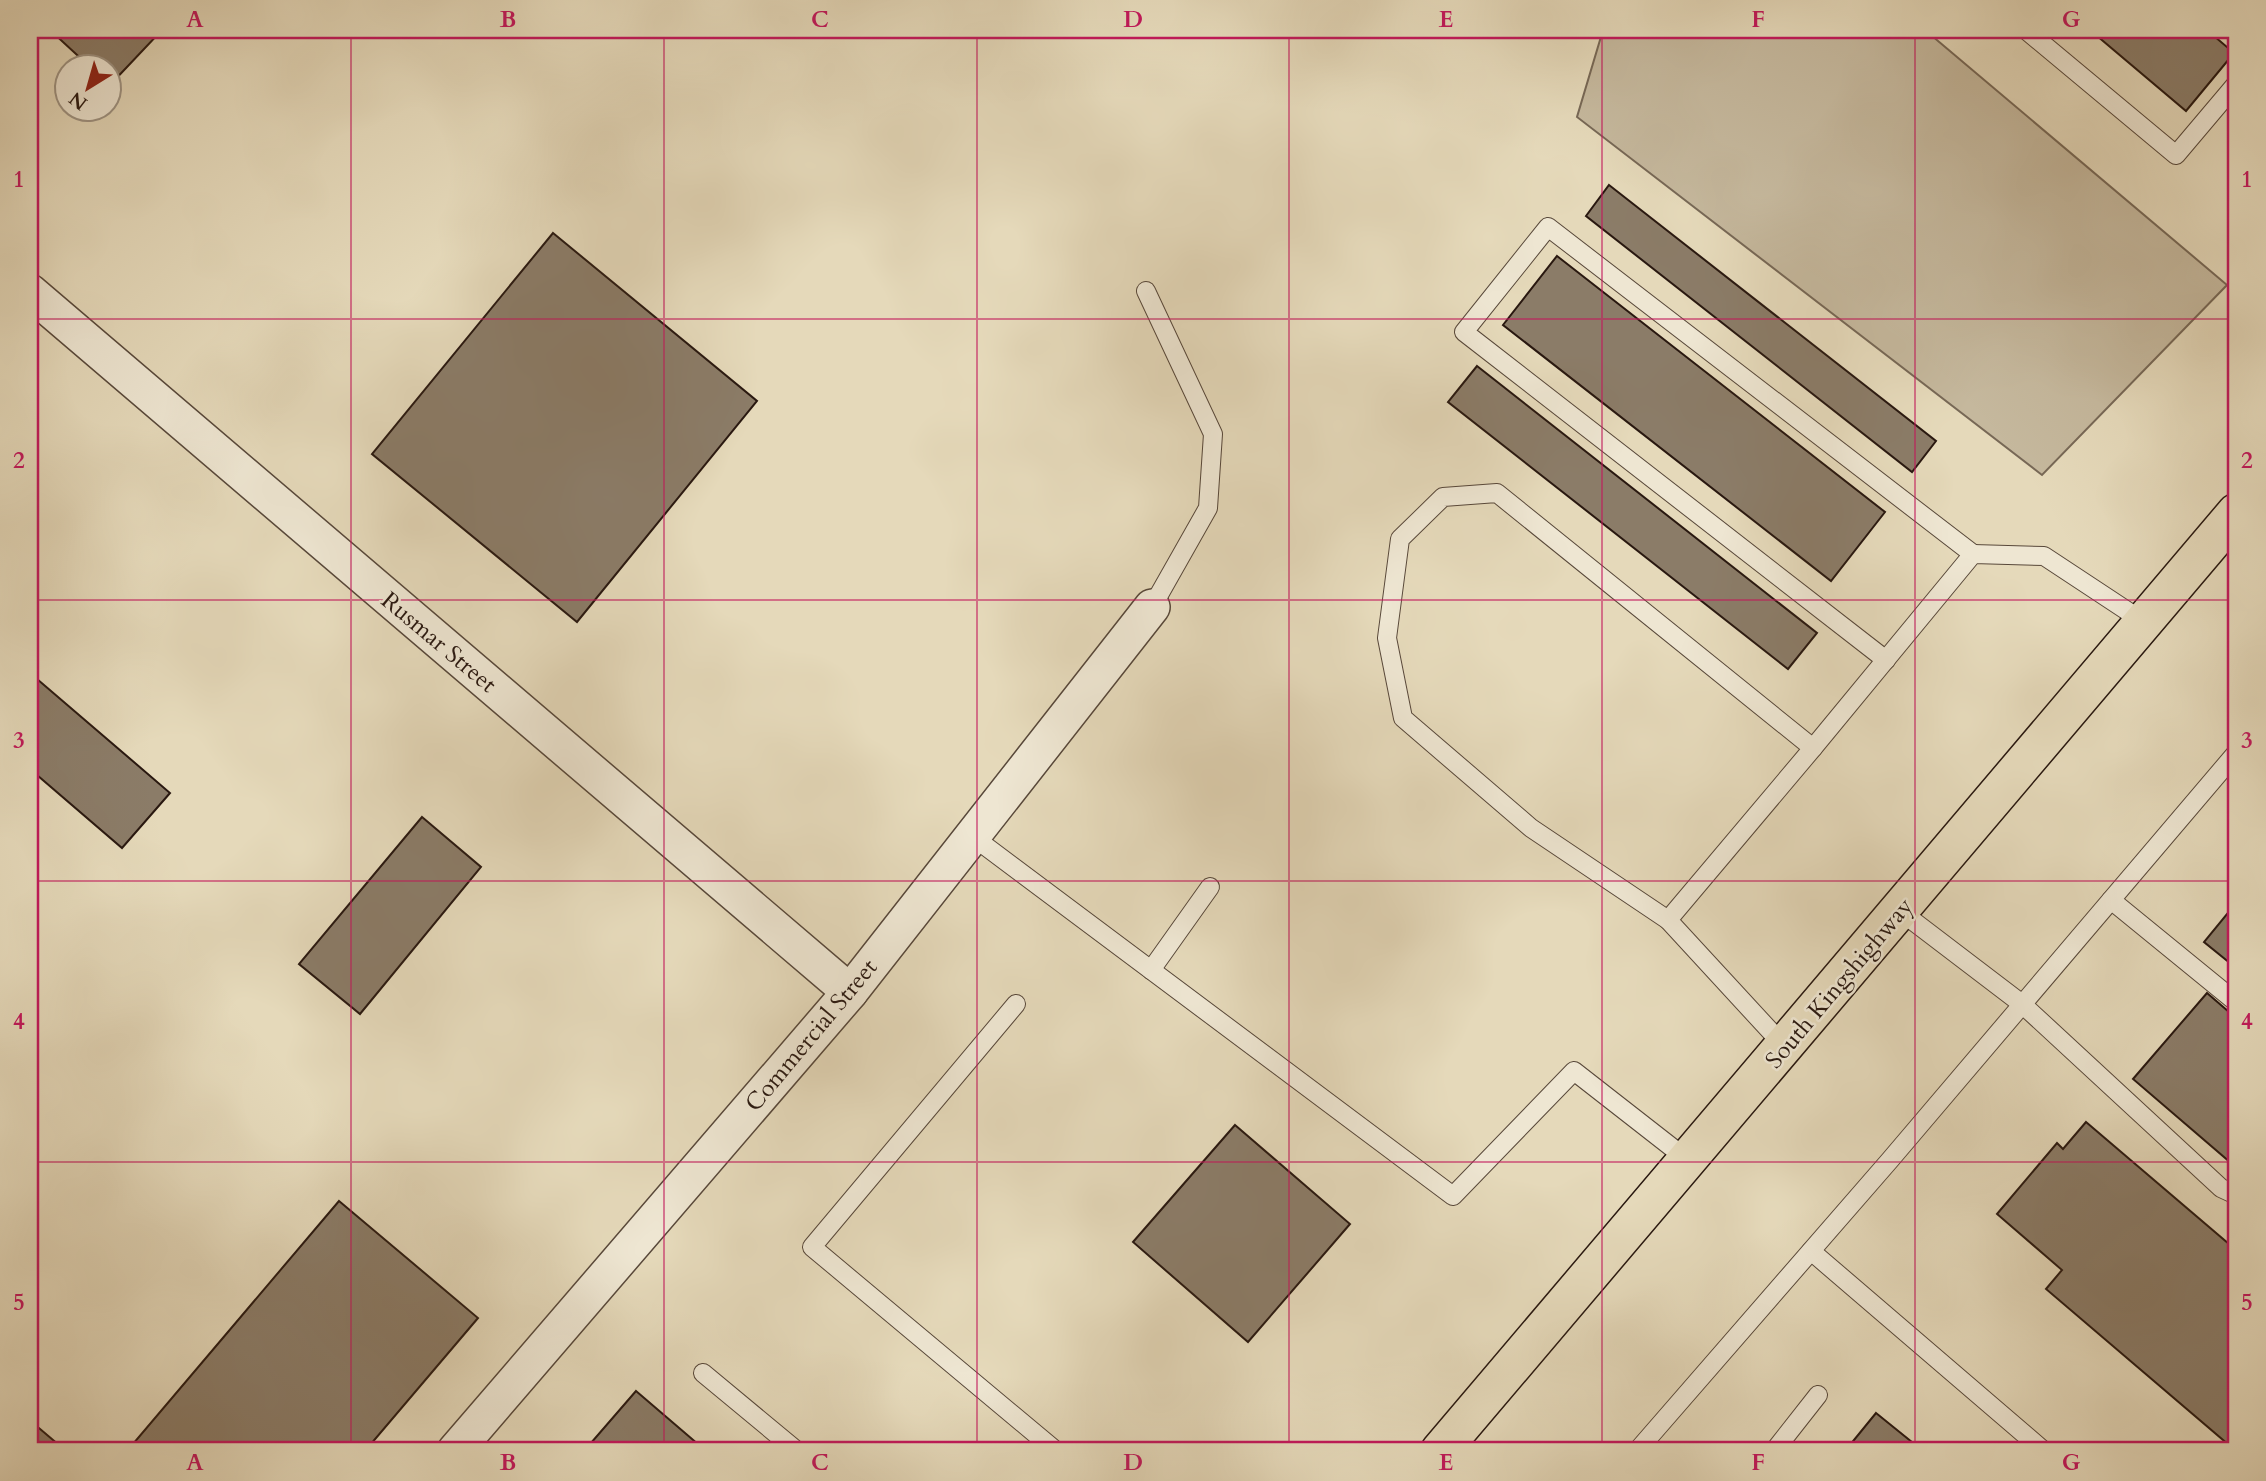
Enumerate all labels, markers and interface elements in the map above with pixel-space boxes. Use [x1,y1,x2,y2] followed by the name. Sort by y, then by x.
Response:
[186,4,204,35] text: A
[500,4,516,35] text: B
[811,4,829,35] text: C
[1123,4,1143,35] text: D
[1439,4,1453,35] text: E
[1751,4,1765,35] text: F
[2062,4,2081,35] text: G
[52,52,122,122] north arrow
[64,85,93,116] text: N
[13,164,25,195] text: 1
[2241,164,2253,195] text: 1
[13,445,25,476] text: 2
[2241,445,2253,476] text: 2
[374,584,504,701] street label: Rusmar Street
[13,725,25,756] text: 3
[2241,725,2253,756] text: 3
[1758,891,1921,1076] street label: South Kingshighway
[738,952,885,1119] street label: Commercial Street
[13,1006,25,1037] text: 4
[2241,1006,2253,1037] text: 4
[13,1287,25,1318] text: 5
[2241,1287,2253,1318] text: 5
[186,1447,204,1478] text: A
[500,1447,516,1478] text: B
[811,1447,829,1478] text: C
[1123,1447,1143,1478] text: D
[1439,1447,1453,1478] text: E
[1751,1447,1765,1478] text: F
[2062,1447,2081,1478] text: G

